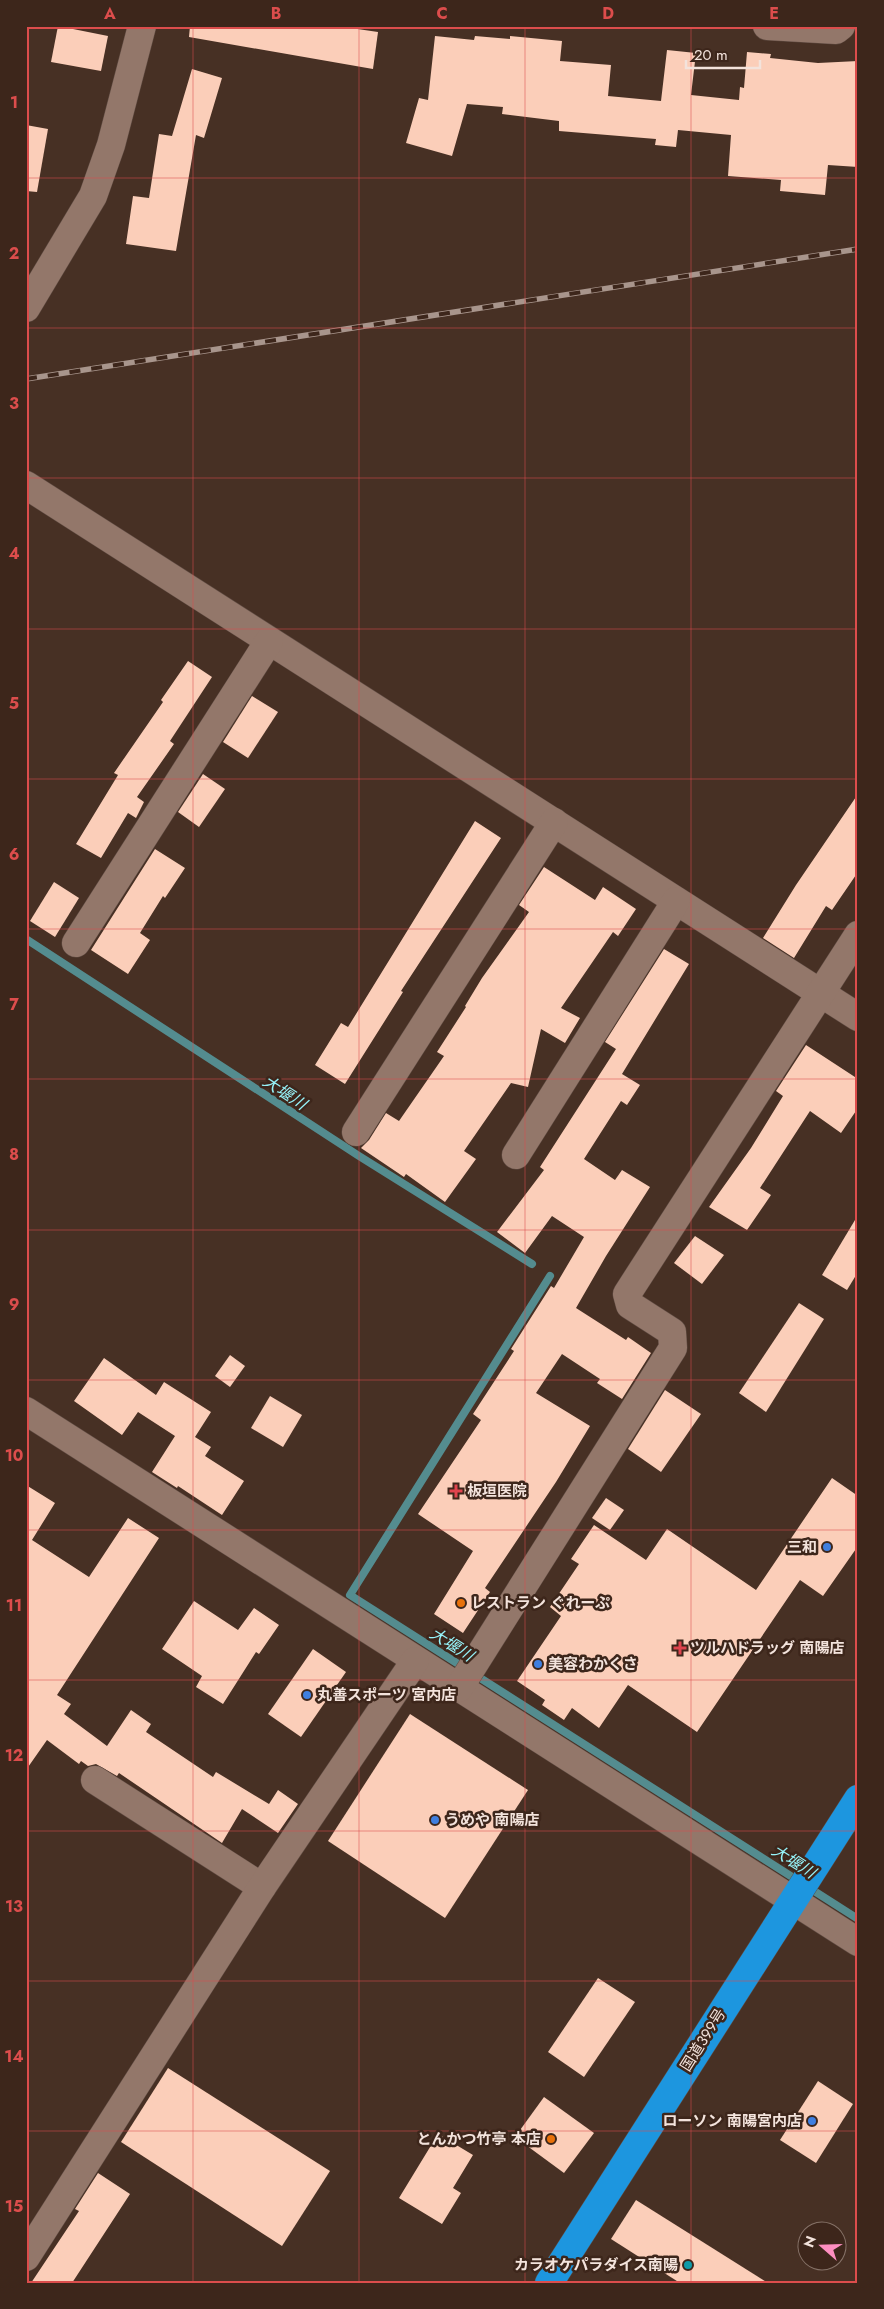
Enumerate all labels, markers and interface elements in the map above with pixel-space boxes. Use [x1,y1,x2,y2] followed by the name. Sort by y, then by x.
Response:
[103,2,116,25] text: A
[271,2,281,25] text: B
[436,2,448,25] text: C
[602,2,614,25] text: D
[769,2,779,25] text: E
[686,38,760,70] scale bar
[694,44,728,66] text: 20 m
[10,91,18,114] text: 1
[9,242,19,265] text: 2
[9,392,19,415] text: 3
[8,542,20,565] text: 4
[9,692,19,715] text: 5
[9,843,19,866] text: 6
[9,993,19,1016] text: 7
[258,1070,313,1116] water label: 大堰川
[9,1143,19,1166] text: 8
[9,1293,19,1316] text: 9
[5,1444,23,1467] text: 10
[467,1480,527,1502] place label: 板垣医院
[449,1484,463,1498] marker: 板垣医院
[787,1536,817,1558] place label: 三和
[821,1541,833,1553] marker: 三和
[471,1592,610,1614] place label: レストラン ぐれーぷ
[6,1594,22,1617] text: 11
[455,1597,467,1609] marker: レストラン ぐれーぷ
[425,1622,480,1668] water label: 大堰川
[690,1637,845,1659] place label: ツルハドラッグ 南陽店
[674,1642,686,1654] marker: ツルハドラッグ 南陽店
[548,1653,638,1675] place label: 美容わかくさ
[532,1658,544,1670] marker: 美容わかくさ
[317,1684,456,1706] place label: 丸善スポーツ 宮内店
[301,1689,313,1701] marker: 丸善スポーツ 宮内店
[5,1744,23,1767] text: 12
[445,1809,540,1831] place label: うめや 南陽店
[429,1814,441,1826] marker: うめや 南陽店
[767,1839,822,1885] water label: 大堰川
[5,1895,23,1918] text: 13
[675,2004,731,2076] street label: 国道399号
[4,2045,24,2068] text: 14
[662,2110,802,2132] place label: ローソン 南陽宮内店
[806,2115,818,2127] marker: ローソン 南陽宮内店
[416,2128,541,2150] place label: とんかつ竹亭 本店
[545,2133,557,2145] marker: とんかつ竹亭 本店
[5,2195,23,2218] text: 15
[796,2222,846,2272] north arrow
[798,2233,821,2250] text: N
[514,2254,678,2276] place label: カラオケパラダイス南陽
[682,2259,694,2271] marker: カラオケパラダイス南陽

